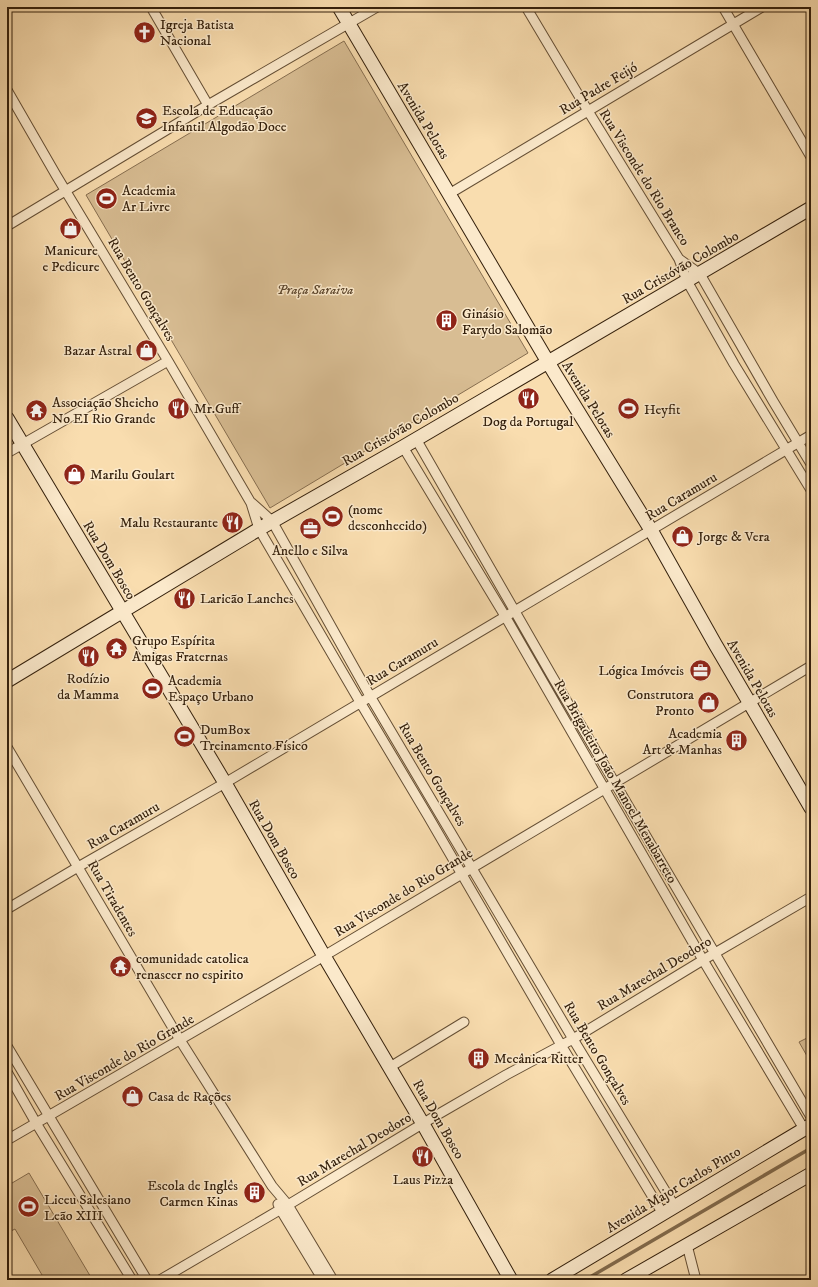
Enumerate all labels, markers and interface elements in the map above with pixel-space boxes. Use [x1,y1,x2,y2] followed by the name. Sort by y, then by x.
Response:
[160,16,234,50] place label: Igreja Batista Nacional
[132,19,158,45] church icon: Igreja Batista Nacional
[556,58,641,119] street label: Rua Padre Feijó
[393,78,453,163] street label: Avenida Pelotas
[162,102,287,136] place label: Escola de Educação Infantil Algodão Doce
[134,105,160,131] school or university icon: Escola de Educação Infantil Algodão Doce
[595,106,694,249] street label: Rua Visconde do Rio Branco
[122,182,176,216] place label: Academia Ar Livre
[93,185,119,211] sports icon: Academia Ar Livre
[58,215,84,241] shop icon: Manicure e Pedicure
[619,227,742,309] street label: Rua Cristóvão Colombo
[103,234,179,345] street label: Rua Bento Gonçalves
[43,242,100,276] place label: Manicure e Pedicure
[277,281,353,299] park label: Praça Saraiva
[462,305,552,339] place label: Ginásio Farydo Salomão
[433,308,459,334] building icon: Ginásio Farydo Salomão
[134,337,160,363] shop icon: Bazar Astral
[64,342,133,360] place label: Bazar Astral
[557,358,619,442] street label: Avenida Pelotas
[515,386,541,412] restaurant icon: Dog da Portugal
[339,389,462,471] street label: Rua Cristóvão Colombo
[52,394,159,428] place label: Associação Sheicho No EI Rio Grande
[165,395,191,421] restaurant icon: Mr.Guff
[615,396,641,422] sports icon: Heyfit
[24,397,50,423] temple icon: Associação Sheicho No EI Rio Grande
[194,400,242,418] place label: Mr.Guff
[644,401,681,419] place label: Heyfit
[482,413,574,431] place label: Dog da Portugal
[62,461,88,487] shop icon: Marilu Goulart
[90,466,175,484] place label: Marilu Goulart
[642,468,721,525] street label: Rua Caramuru
[348,501,427,535] place label: (nome desconhecido)
[320,504,346,530] sports icon: (nome desconhecido)
[220,509,246,535] restaurant icon: Malu Restaurante
[120,514,218,532] place label: Malu Restaurante
[297,515,323,541] office icon: Anello e Silva
[79,518,140,603] street label: Rua Dom Bosco
[670,523,696,549] shop icon: Jorge & Vera
[696,528,770,546] place label: Jorge & Vera
[272,542,348,560] place label: Anello e Silva
[171,585,197,611] restaurant icon: Laricão Lanches
[200,590,294,608] place label: Laricão Lanches
[132,632,228,666] place label: Grupo Espírita Amigas Fraternas
[363,633,442,690] street label: Rua Caramuru
[103,635,129,661] temple icon: Grupo Espírita Amigas Fraternas
[723,636,782,721] street label: Avenida Pelotas
[75,643,101,669] restaurant icon: Rodízio da Mamma
[687,657,713,683] office icon: Lógica Imóveis
[598,662,684,680] place label: Lógica Imóveis
[57,670,119,704] place label: Rodízio da Mamma
[168,672,254,706] place label: Academia Espaço Urbano
[139,675,165,701] sports icon: Academia Espaço Urbano
[549,676,681,887] street label: Rua Brigadeiro João Manoel Menabarreto
[627,686,694,720] place label: Construtora Pronto
[696,689,722,715] shop icon: Construtora Pronto
[394,719,470,830] street label: Rua Bento Gonçalves
[200,721,308,755] place label: DumBox Treinamento Físico
[171,724,197,750] sports icon: DumBox Treinamento Físico
[643,725,722,759] place label: Academia Art & Manhas
[724,728,750,754] building icon: Academia Art & Manhas
[244,796,304,883] street label: Rua Dom Bosco
[84,798,163,854] street label: Rua Caramuru
[331,844,476,941] street label: Rua Visconde do Rio Grande
[83,857,141,940] street label: Rua Tiradentes
[594,933,715,1015] street label: Rua Marechal Deodoro
[136,950,249,984] place label: comunidade catolica renascer no espirito
[108,953,134,979] temple icon: comunidade catolica renascer no espirito
[559,998,635,1109] street label: Rua Bento Gonçalves
[51,1010,198,1105] street label: Rua Visconde do Rio Grande
[465,1045,491,1071] building icon: Mecânica Ritter
[494,1050,584,1068] place label: Mecânica Ritter
[408,1076,468,1163] street label: Rua Dom Bosco
[120,1083,146,1109] shop icon: Casa de Rações
[148,1088,232,1106] place label: Casa de Rações
[294,1109,415,1191] street label: Rua Marechal Deodoro
[603,1142,744,1237] street label: Avenida Major Carlos Pinto
[410,1144,436,1170] restaurant icon: Laus Pizza
[393,1171,453,1189] place label: Laus Pizza
[147,1177,238,1211] place label: Escola de Inglês Carmen Kinas
[241,1180,267,1206] building icon: Escola de Inglês Carmen Kinas
[44,1191,131,1225] place label: Liceu Salesiano Leão XIII
[15,1194,41,1220] sports icon: Liceu Salesiano Leão XIII

